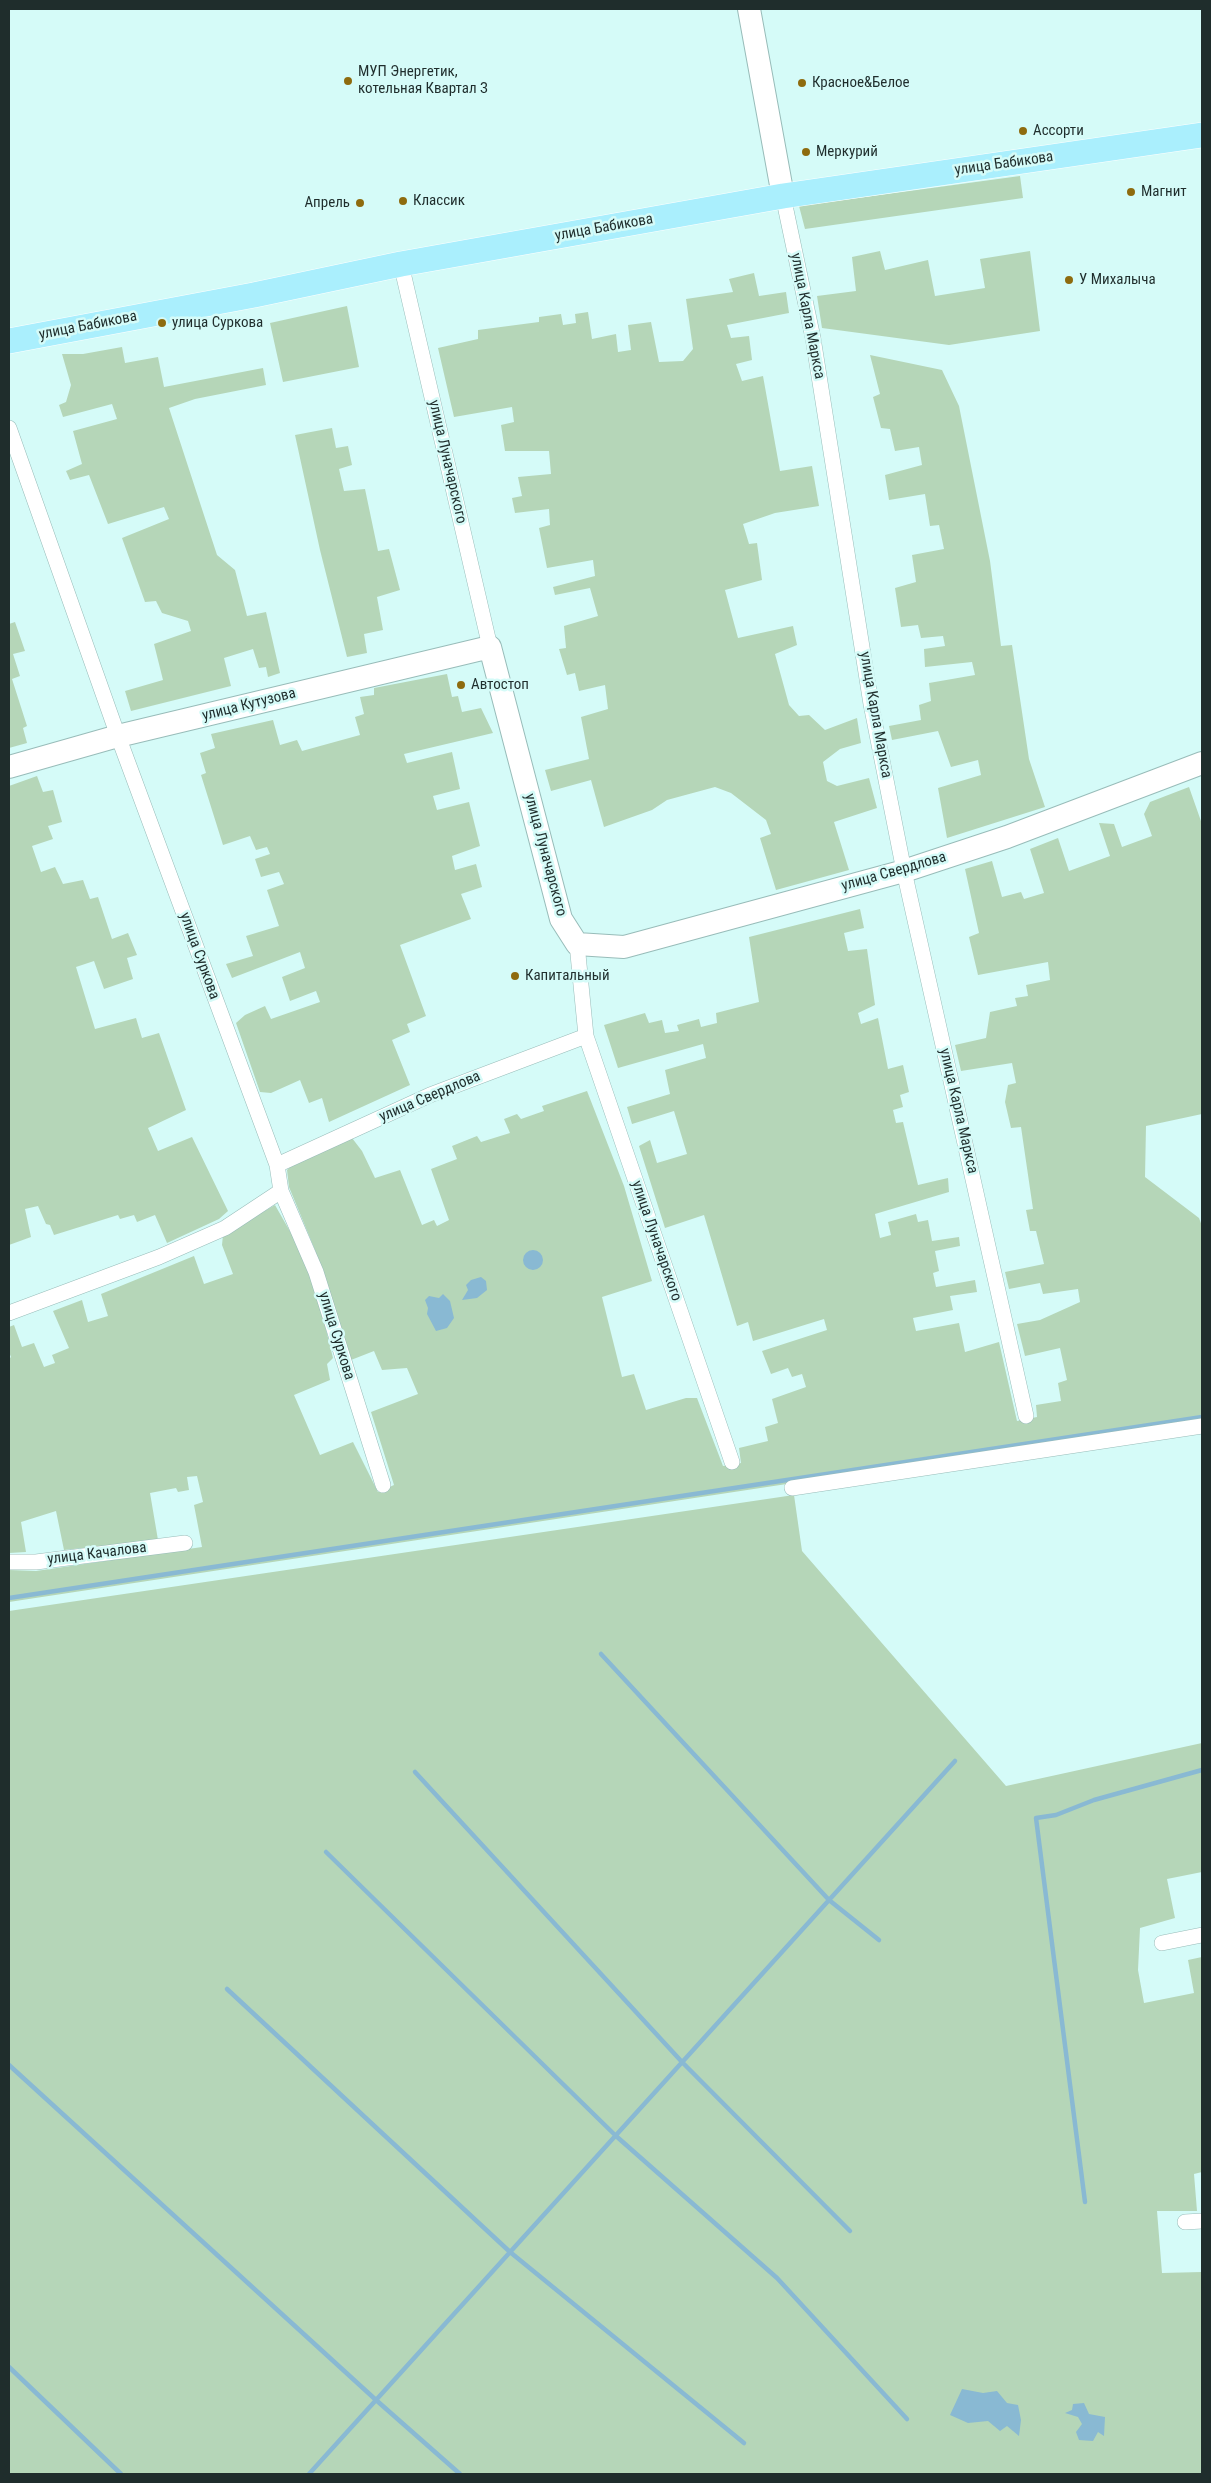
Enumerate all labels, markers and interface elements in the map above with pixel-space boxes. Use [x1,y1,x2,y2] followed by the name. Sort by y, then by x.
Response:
[358,63,488,98] place label: МУП Энергетик, котельная Квартал З
[812,74,910,92] place label: Красное&Белое
[342,75,354,87] marker: МУП Энергетик, котельная Квартал З
[796,77,808,89] marker: Красное&Белое
[1033,122,1084,140] place label: Ассорти
[1017,125,1029,137] marker: Ассорти
[816,143,878,161] place label: Меркурий
[800,146,812,158] marker: Меркурий
[954,148,1054,180] street label: улица Бабикова
[1141,183,1187,201] place label: Магнит
[1125,186,1137,198] marker: Магнит
[413,192,465,210] place label: Классик
[304,194,350,212] place label: Апрель
[397,195,409,207] marker: Классик
[354,197,366,209] marker: Апрель
[554,211,654,245] street label: улица Бабикова
[786,251,828,381] street label: улица Карла Маркса
[1079,271,1156,289] place label: У Михалыча
[1063,274,1075,286] marker: У Михалыча
[38,308,138,344] street label: улица Бабикова
[172,314,263,332] place label: улица Суркова
[156,317,168,329] marker: улица Суркова
[424,398,470,526] street label: улица Луначарского
[855,650,895,780] street label: улица Карла Маркса
[471,676,529,694] place label: Автостоп
[455,679,467,691] marker: Автостоп
[200,685,298,725] street label: улица Кутузова
[520,792,570,918] street label: улица Луначарского
[840,848,948,896] street label: улица Свердлова
[175,910,223,1002] street label: улица Суркова
[525,967,610,985] place label: Капитальный
[509,970,521,982] marker: Капитальный
[935,1047,981,1175] street label: улица Карла Маркса
[377,1068,483,1126] street label: улица Свердлова
[627,1178,685,1304] street label: улица Луначарского
[314,1290,358,1382] street label: улица Суркова
[46,1539,148,1569] street label: улица Качалова

